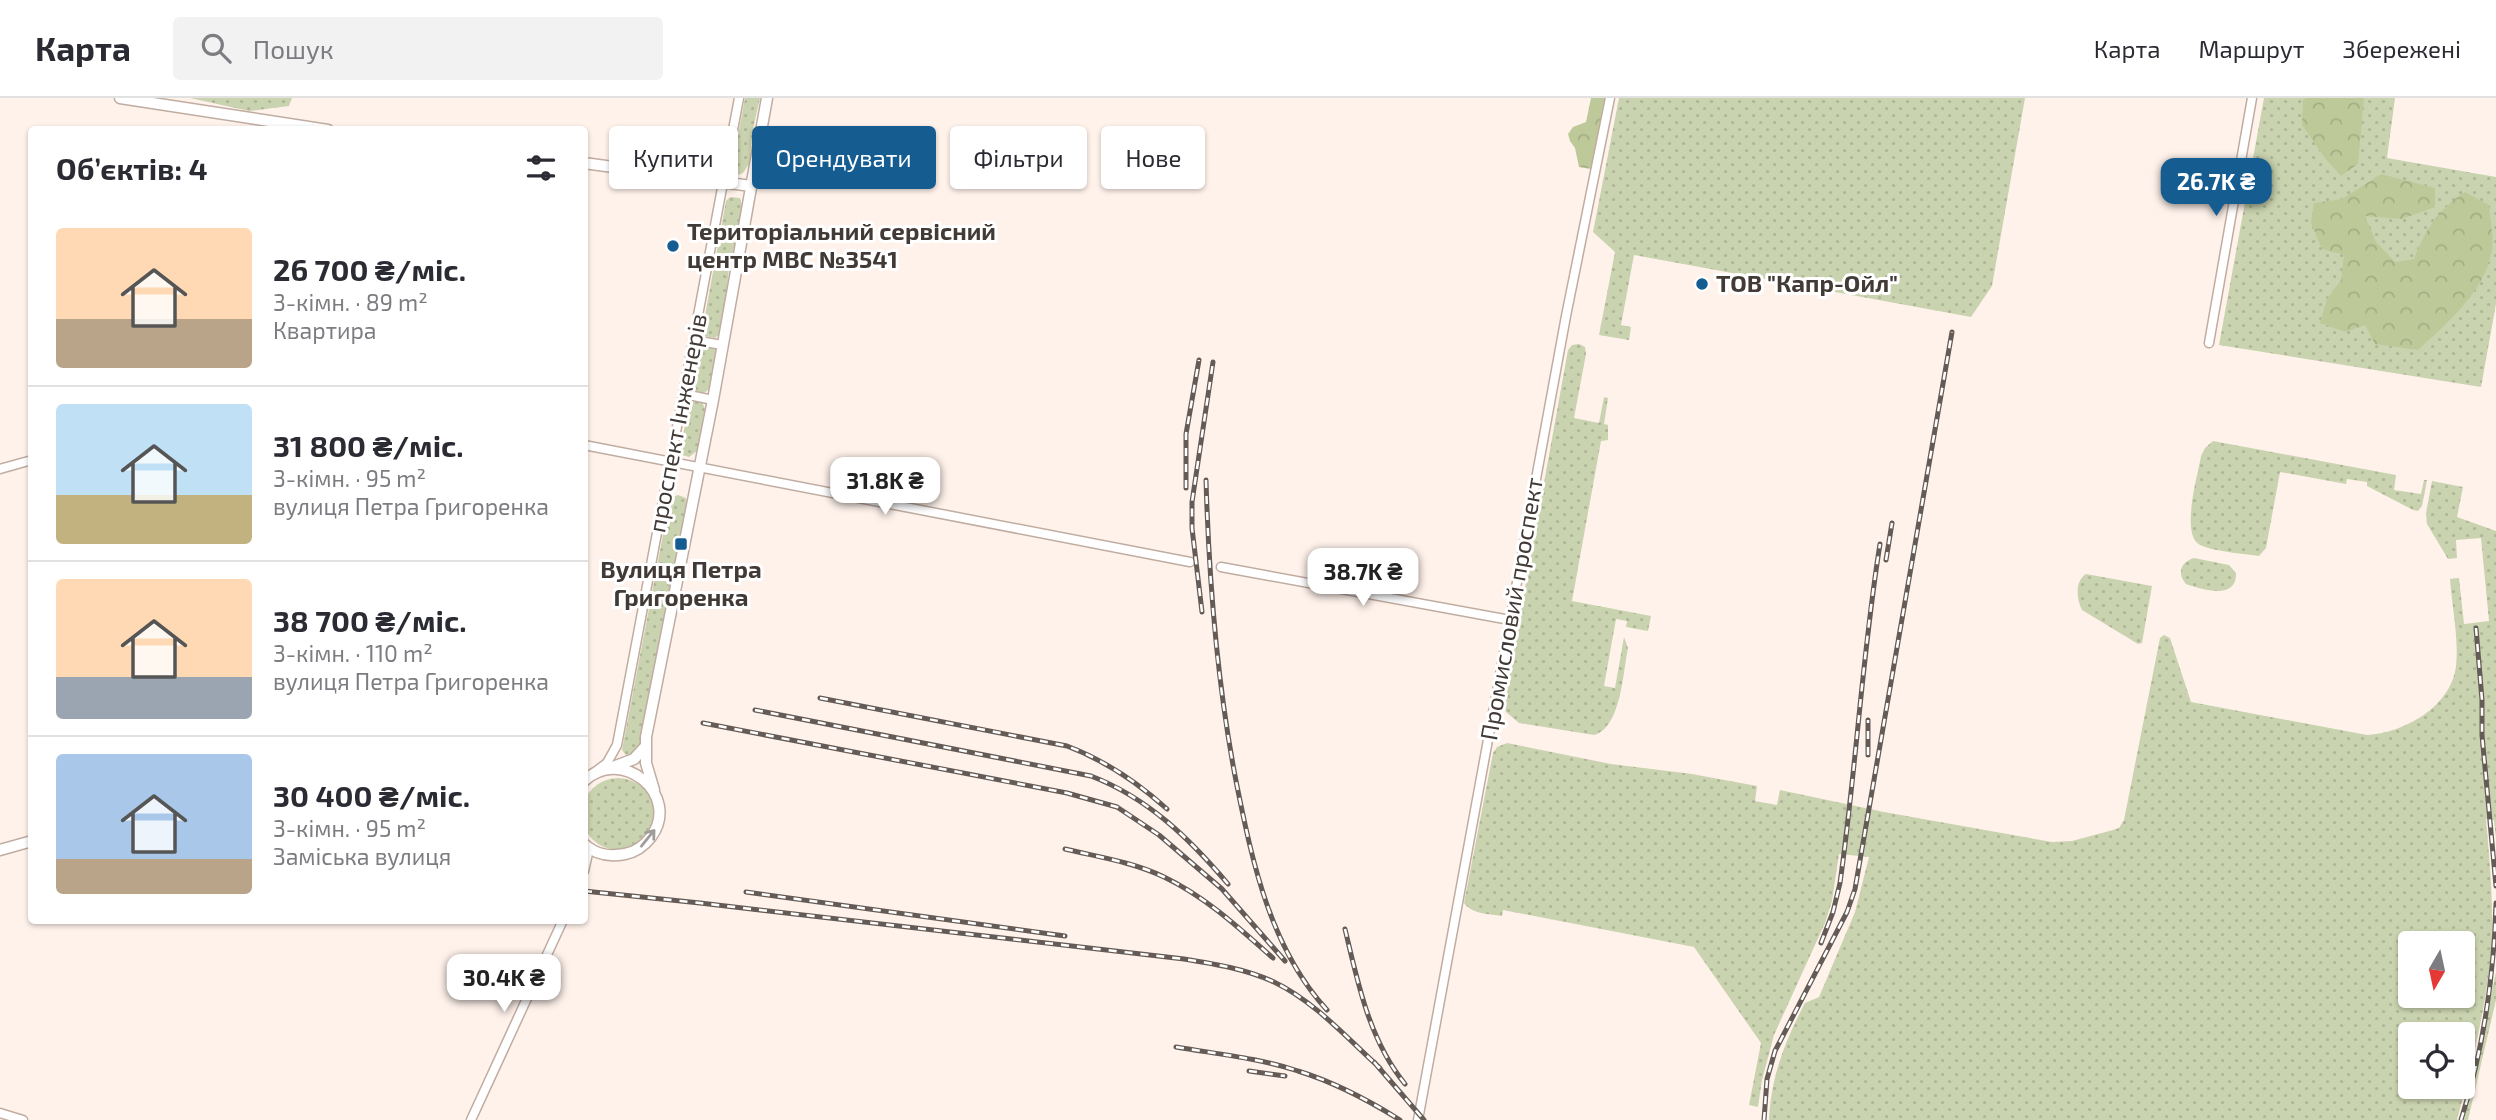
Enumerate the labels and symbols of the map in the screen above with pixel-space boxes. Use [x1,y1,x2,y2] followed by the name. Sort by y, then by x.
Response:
[2151,158,2281,218] pin: 26.7K ₴
[687,216,996,273] place label: Територіальний сервісний центр МВС №3541
[665,238,681,254] marker: Територіальний сервісний центр МВС №3541
[1716,268,1898,297] place label: ТОВ "Капр-Ойл"
[1694,276,1710,292] marker: ТОВ "Капр-Ойл"
[641,311,712,535] street label: проспект Інженерів
[820,458,950,517] pin: 31.8K ₴
[1473,475,1548,742] street label: Промисловий проспект
[673,536,689,552] marker: Вулиця Петра Григоренка
[1298,548,1428,608] pin: 38.7K ₴
[600,554,762,611] place label: Вулиця Петра Григоренка
[640,829,656,847] one-way arrow
[2398,931,2474,1008] north arrow
[439,954,569,1014] pin: 30.4K ₴

